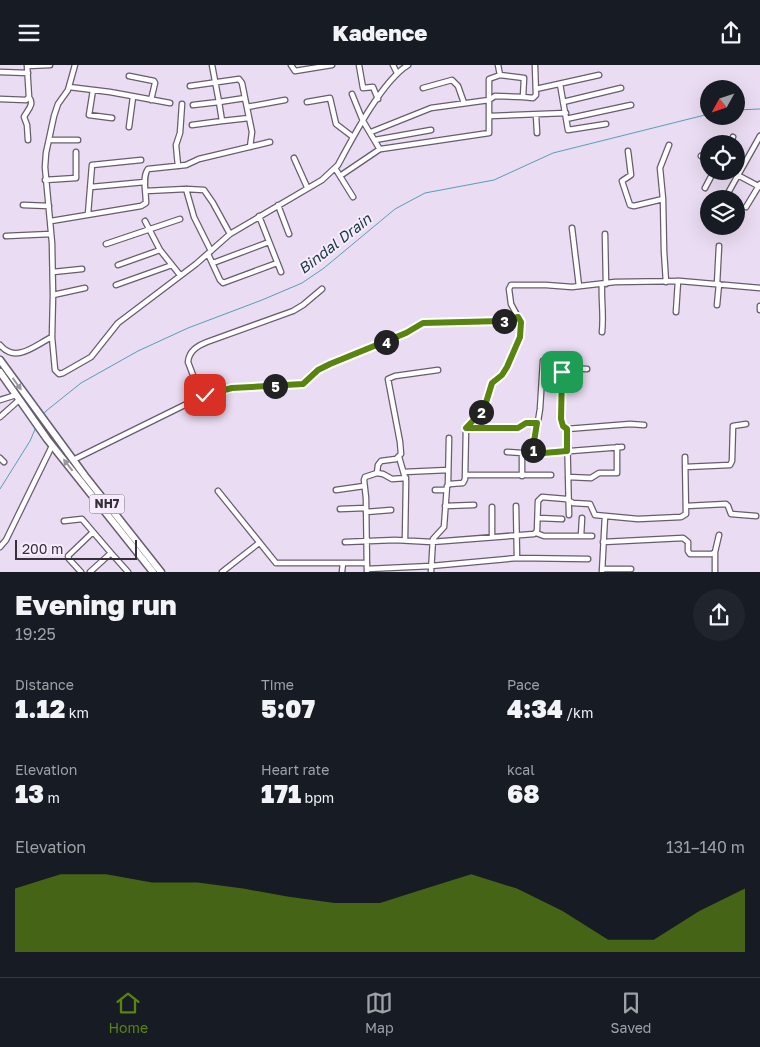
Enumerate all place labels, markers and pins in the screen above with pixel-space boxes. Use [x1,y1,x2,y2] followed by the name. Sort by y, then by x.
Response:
[492,309,516,333] pin: 3
[374,329,398,355] pin: 4
[541,351,583,393] pin
[262,373,288,399] pin: 5
[184,374,226,416] pin
[468,399,494,425] pin: 2
[520,437,546,463] pin: 1

